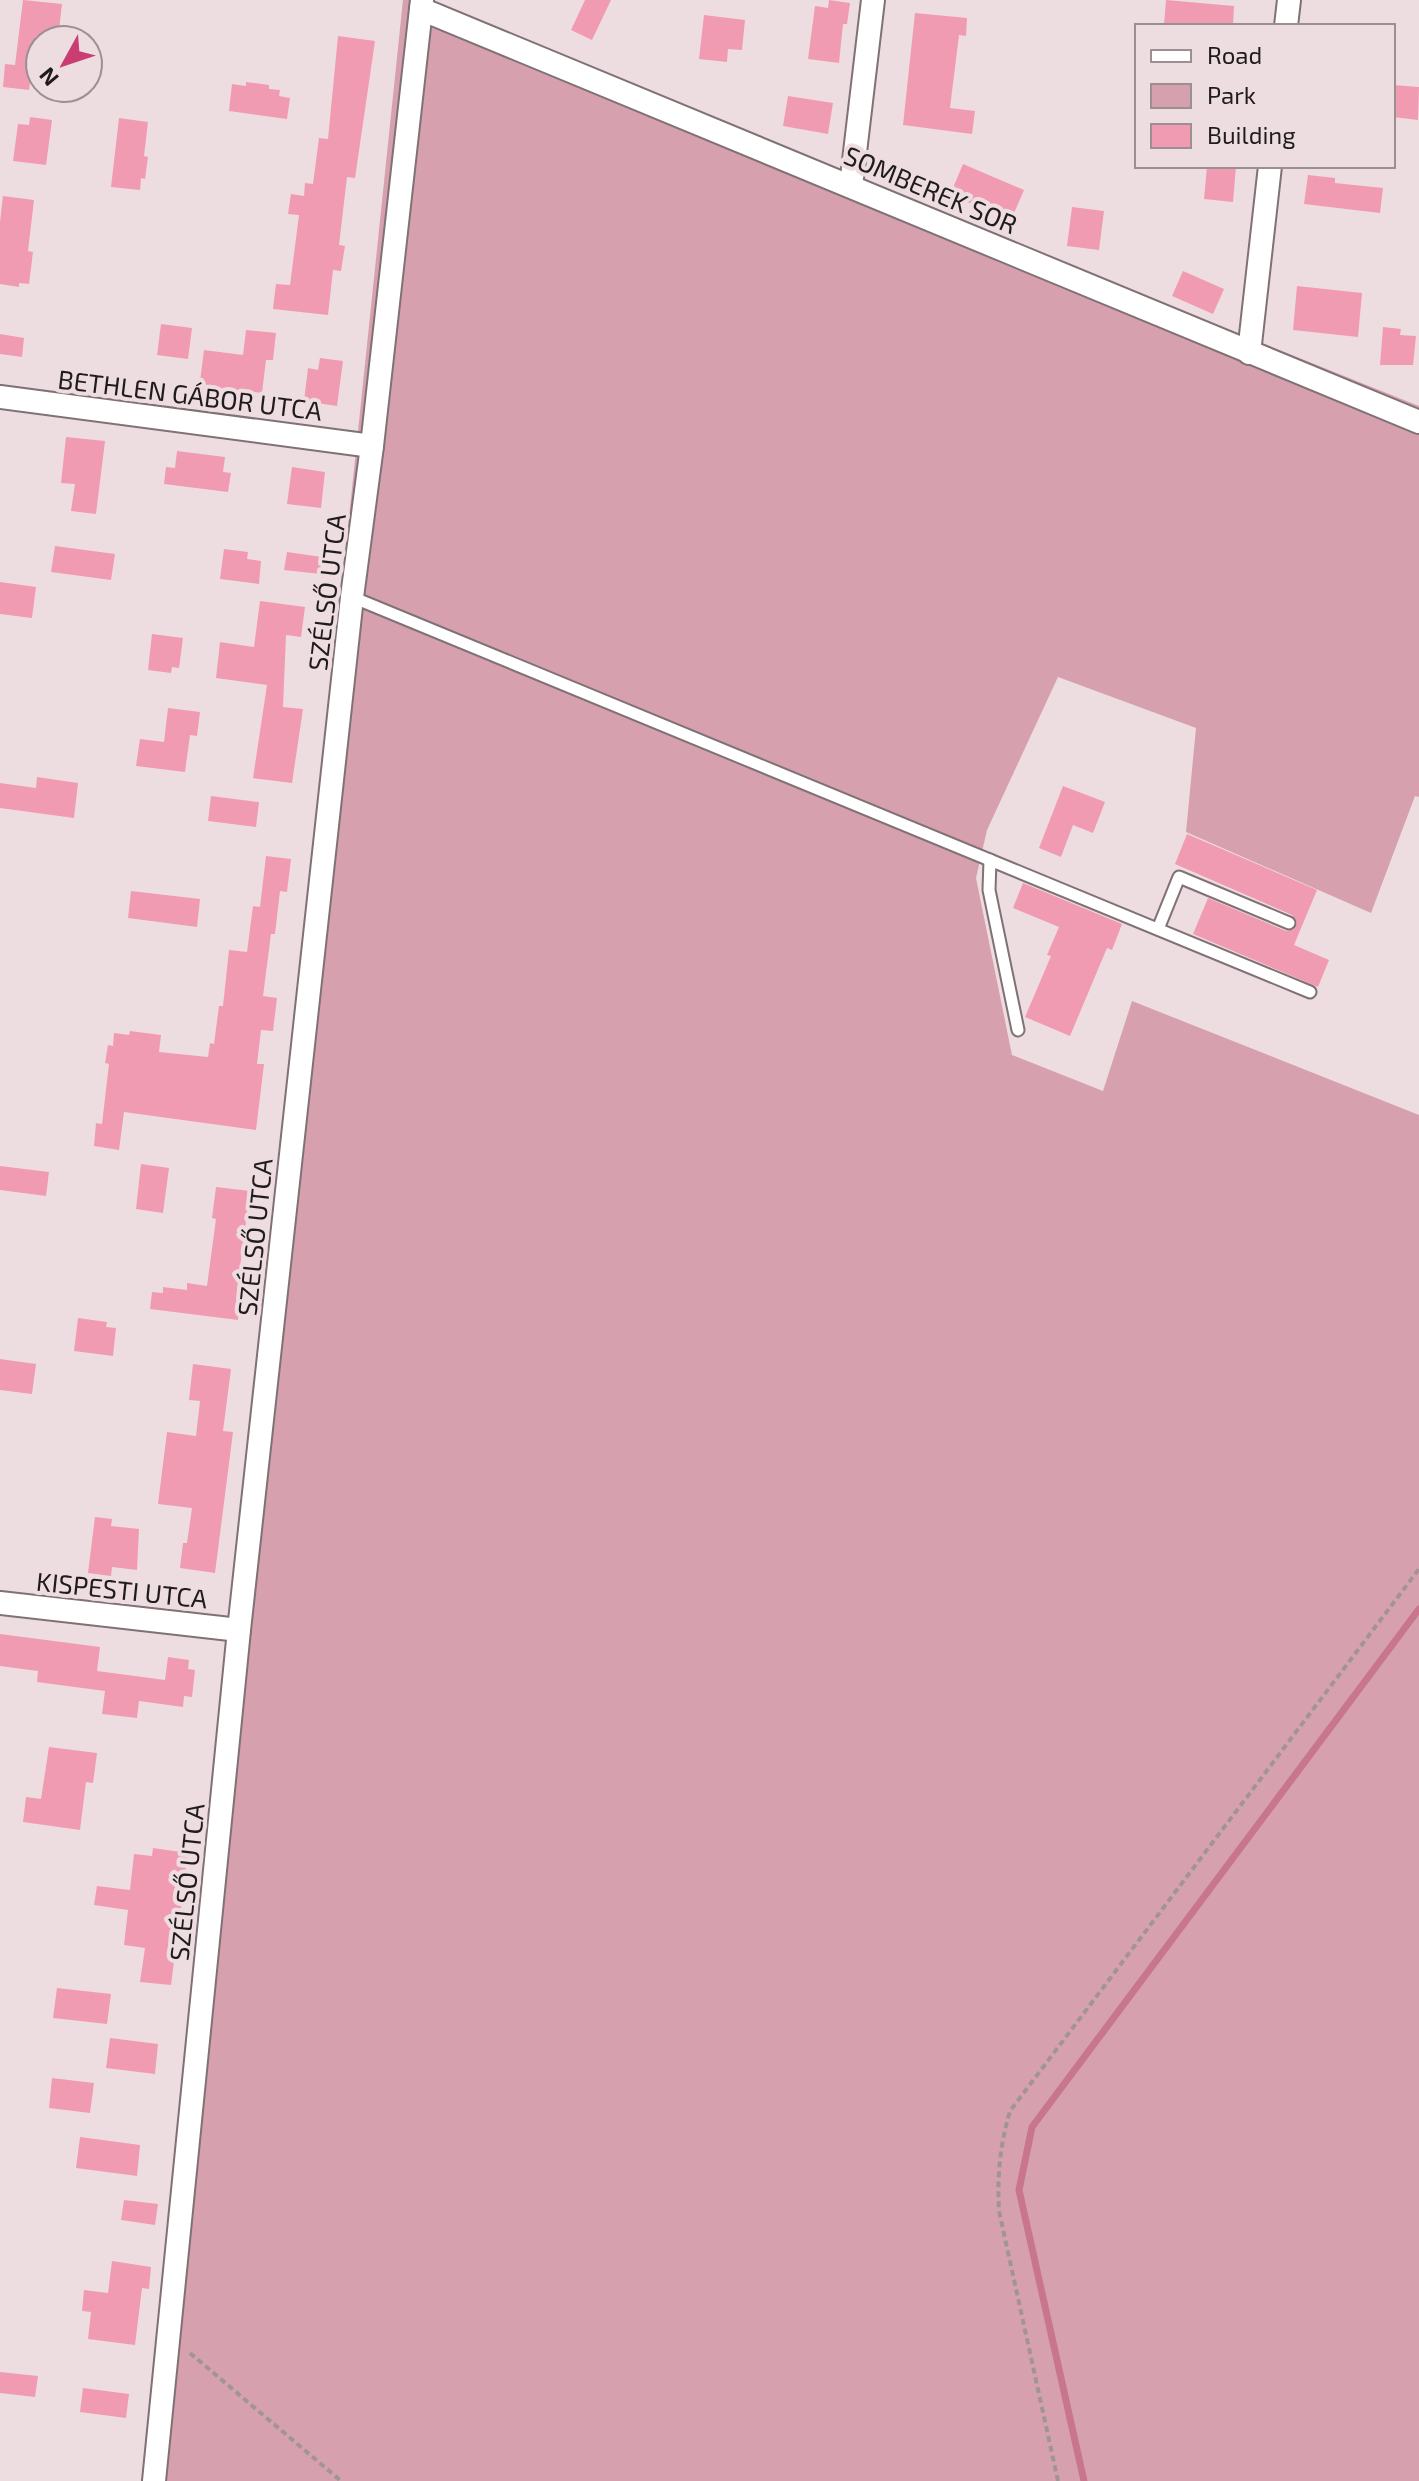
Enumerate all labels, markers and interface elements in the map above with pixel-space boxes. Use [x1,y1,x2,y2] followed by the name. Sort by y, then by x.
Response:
[24,24,104,104] north arrow
[1135,24,1395,168] legend
[1207,40,1262,69] text: Road
[33,63,63,92] text: N
[1207,80,1256,109] text: Park
[1207,120,1296,149] text: Building
[840,139,1022,239] street label: SOMBEREK SOR
[56,362,324,426] street label: BETHLEN GÁBOR UTCA
[301,512,351,672] street label: SZÉLSŐ UTCA
[230,1157,278,1317] street label: SZÉLSŐ UTCA
[35,1565,209,1613] street label: KISPESTI UTCA
[162,1802,210,1962] street label: SZÉLSŐ UTCA

